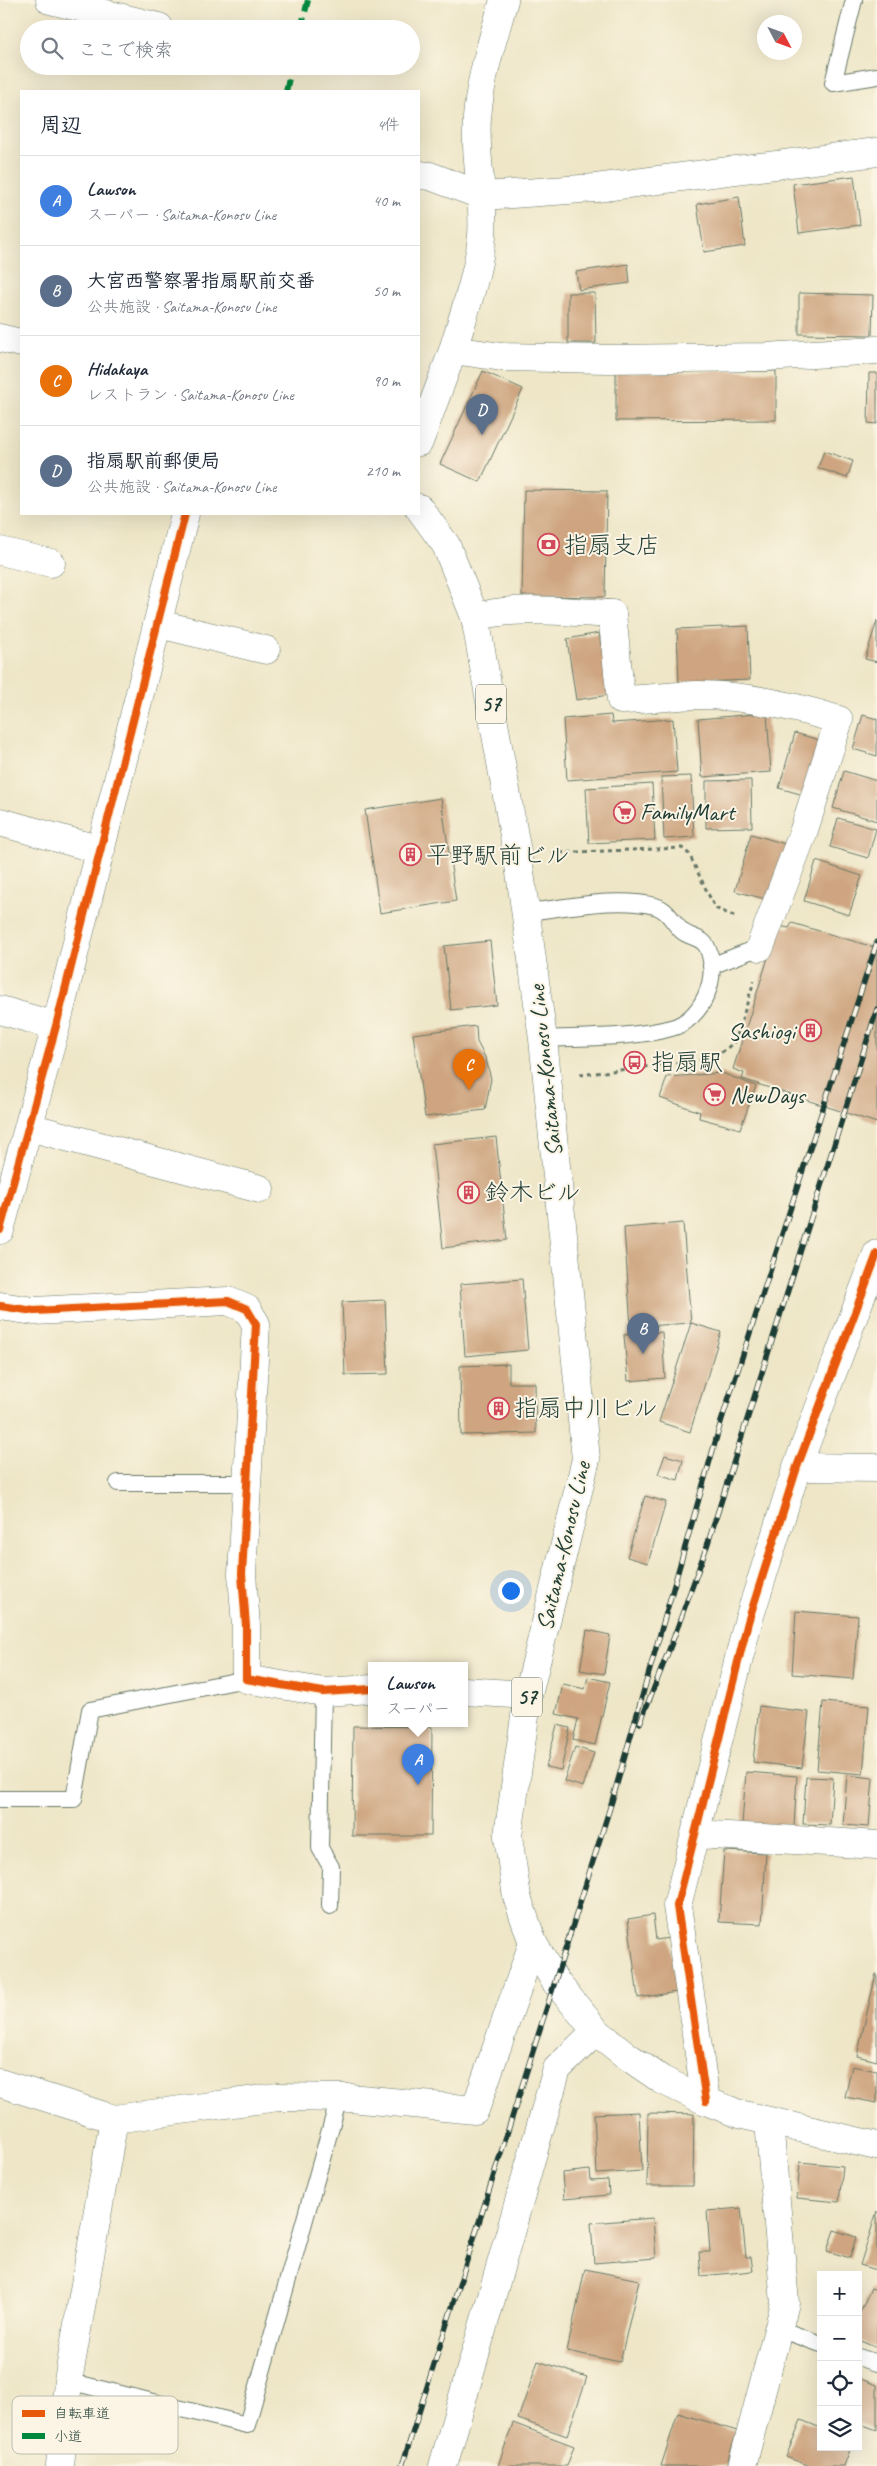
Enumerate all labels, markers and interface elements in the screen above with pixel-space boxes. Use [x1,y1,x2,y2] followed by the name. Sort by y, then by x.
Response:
[757,15,802,60] north arrow
[20,20,420,75] search box
[38,34,66,62] icon: search
[78,38,173,62] text: ここで検索
[40,112,82,138] text: 周辺
[377,115,400,135] text: 4件
[87,177,135,201] text: Lawson
[52,191,60,211] text: A
[373,191,400,211] text: 40 m
[87,205,276,225] text: スーパー · Saitama-Konosu Line
[87,269,315,293] text: 大宮西警察署指扇駅前交番
[52,281,60,301] text: B
[373,281,400,301] text: 50 m
[87,297,276,317] text: 公共施設 · Saitama-Konosu Line
[87,357,147,381] text: Hidakaya
[52,371,60,391] text: C
[373,371,400,391] text: 90 m
[87,385,294,405] text: レストラン · Saitama-Konosu Line
[466,394,498,435] pin: D
[87,449,220,473] text: 指扇駅前郵便局
[51,461,61,481] text: D
[366,461,400,481] text: 210 m
[87,477,276,497] text: 公共施設 · Saitama-Konosu Line
[564,530,660,560] place label: 指扇支店
[536,533,560,557] bank icon: 指扇支店
[476,684,506,724] road number: 57
[640,797,737,827] place label: FamilyMart
[612,800,636,824] supermarket icon: FamilyMart
[426,840,570,870] place label: 平野駅前ビル
[398,843,422,867] building icon: 平野駅前ビル
[521,982,569,1158] street label: Saitama-Konosu Line
[728,1016,798,1046] place label: Sashiogi
[799,1019,823,1043] building icon: Sashiogi
[651,1047,723,1077] place label: 指扇駅
[453,1049,485,1090] pin: C
[623,1050,647,1074] bus stop icon: 指扇駅
[730,1080,807,1110] place label: NewDays
[702,1083,726,1107] supermarket icon: NewDays
[485,1177,581,1207] place label: 鈴木ビル
[457,1180,481,1204] building icon: 鈴木ビル
[627,1313,659,1354] pin: B
[514,1393,658,1423] place label: 指扇中川ビル
[486,1396,510,1420] building icon: 指扇中川ビル
[529,1457,597,1633] street label: Saitama-Konosu Line
[498,1578,524,1604] your location
[368,1662,468,1727] popup
[386,1671,435,1695] text: Lawson
[512,1678,542,1716] road number: 57
[386,1699,450,1719] text: スーパー
[402,1744,434,1785] pin: A
[817,2271,862,2451] map controls
[817,2271,862,2316] button: +
[817,2316,862,2361] button: −
[817,2361,862,2406] button: locate
[12,2396,178,2454] legend
[54,2405,110,2422] text: 自転車道
[817,2406,862,2451] button: layers
[54,2428,82,2445] text: 小道

